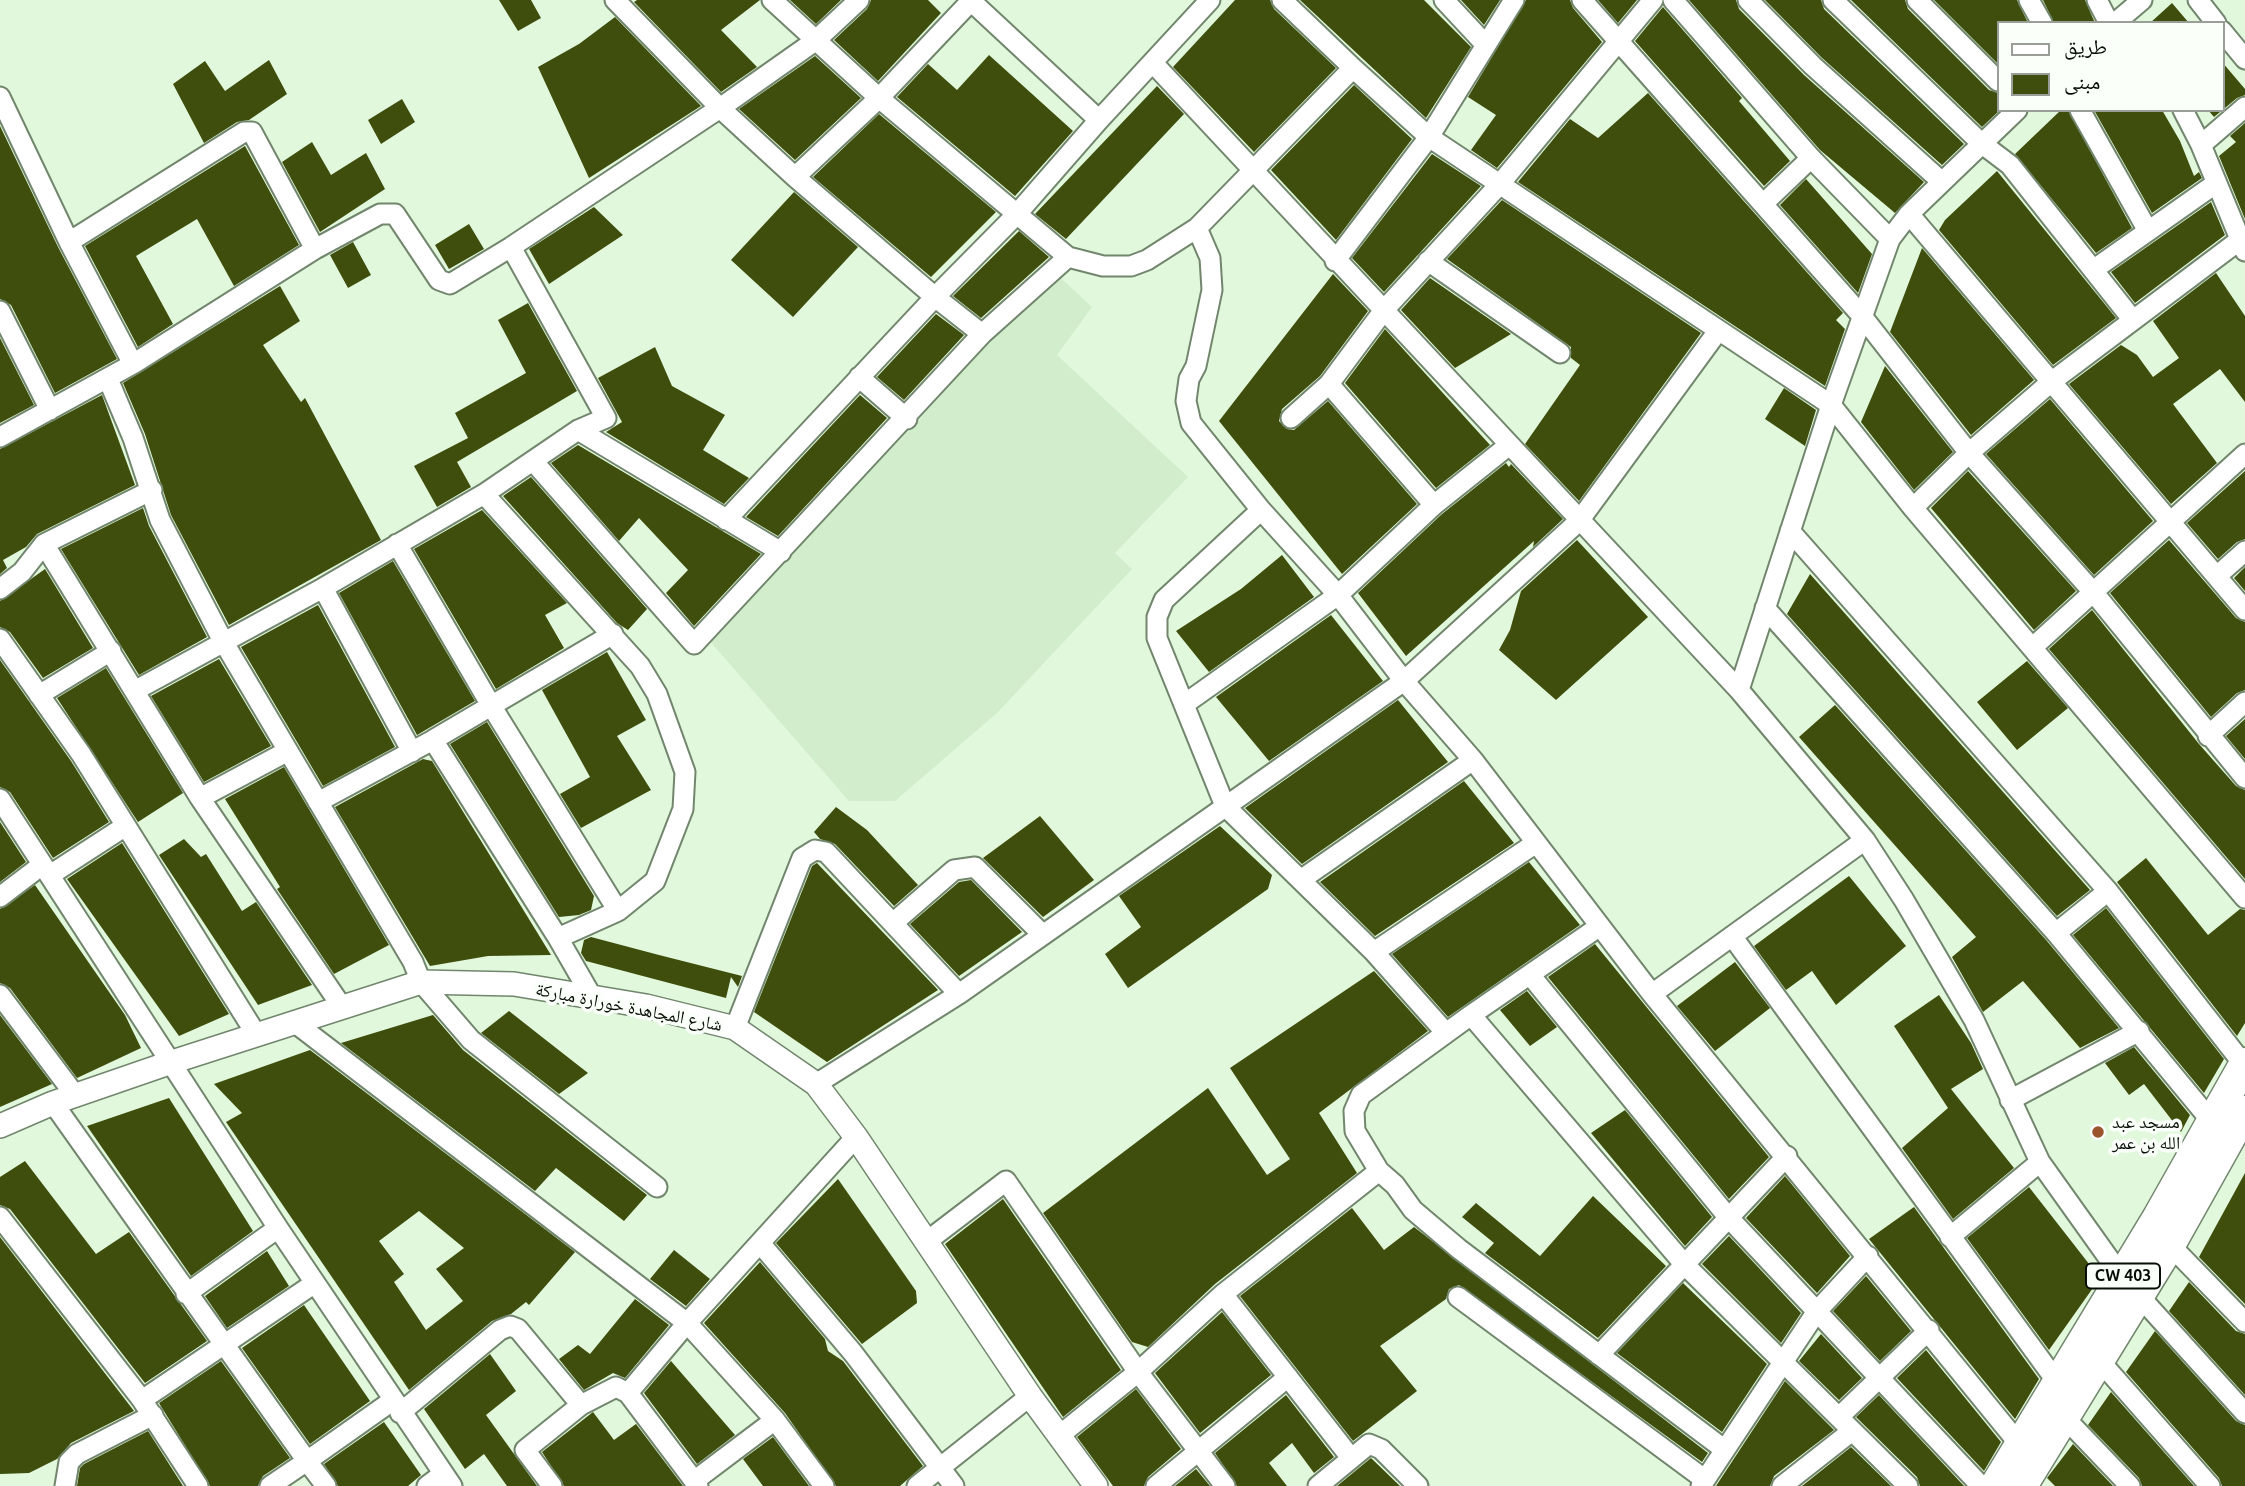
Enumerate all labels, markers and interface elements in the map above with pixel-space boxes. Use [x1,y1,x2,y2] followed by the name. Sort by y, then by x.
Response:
[1996,21,2224,112] legend
[2064,34,2107,58] text: طريق
[2064,69,2100,93] text: مبنى
[534,978,724,1036] street label: شارع المجاهدة خورارة مباركة
[2112,1111,2180,1154] place label: مسجد عبد الله بن عمر
[2090,1124,2106,1140] marker: مسجد عبد الله بن عمر
[2086,1264,2160,1288] road number: CW 403

